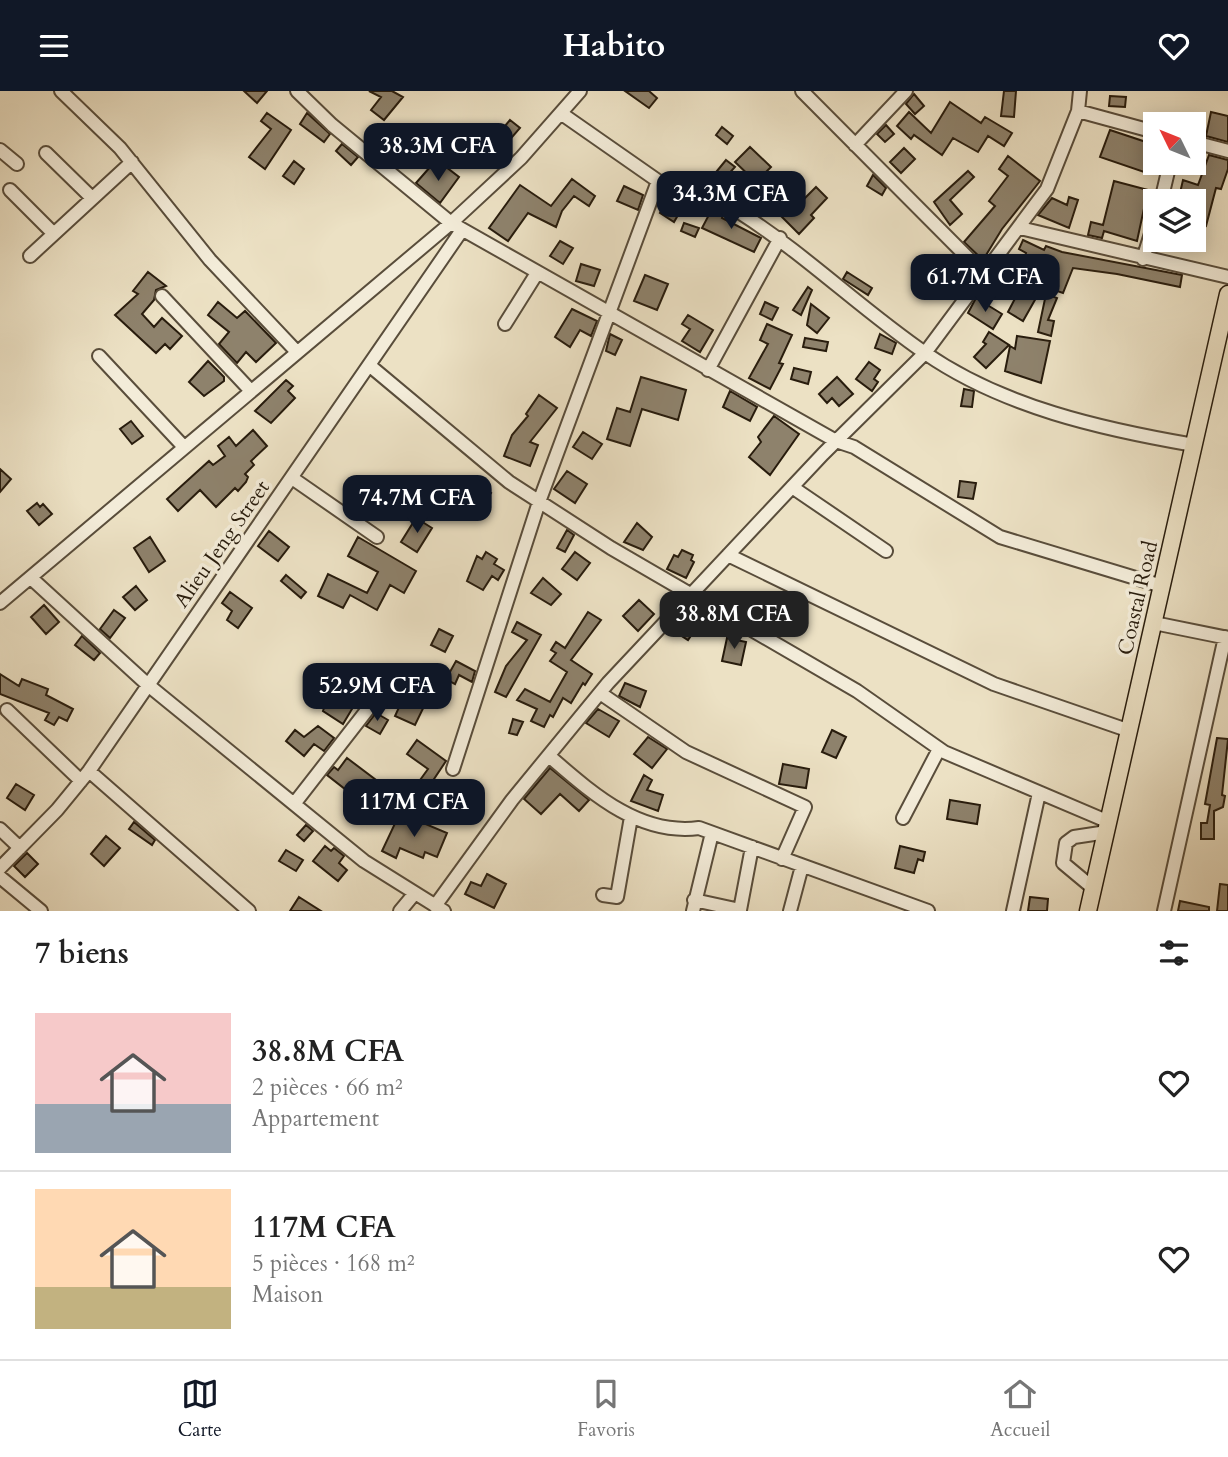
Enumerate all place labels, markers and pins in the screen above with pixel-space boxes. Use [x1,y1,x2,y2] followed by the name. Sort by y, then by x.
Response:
[358,123,518,183] pin: 38.3M CFA
[651,171,811,231] pin: 34.3M CFA
[905,255,1065,314] pin: 61.7M CFA
[337,475,497,535] pin: 74.7M CFA
[654,591,814,651] pin: 38.8M CFA
[297,663,457,723] pin: 52.9M CFA
[342,779,486,839] pin: 117M CFA

